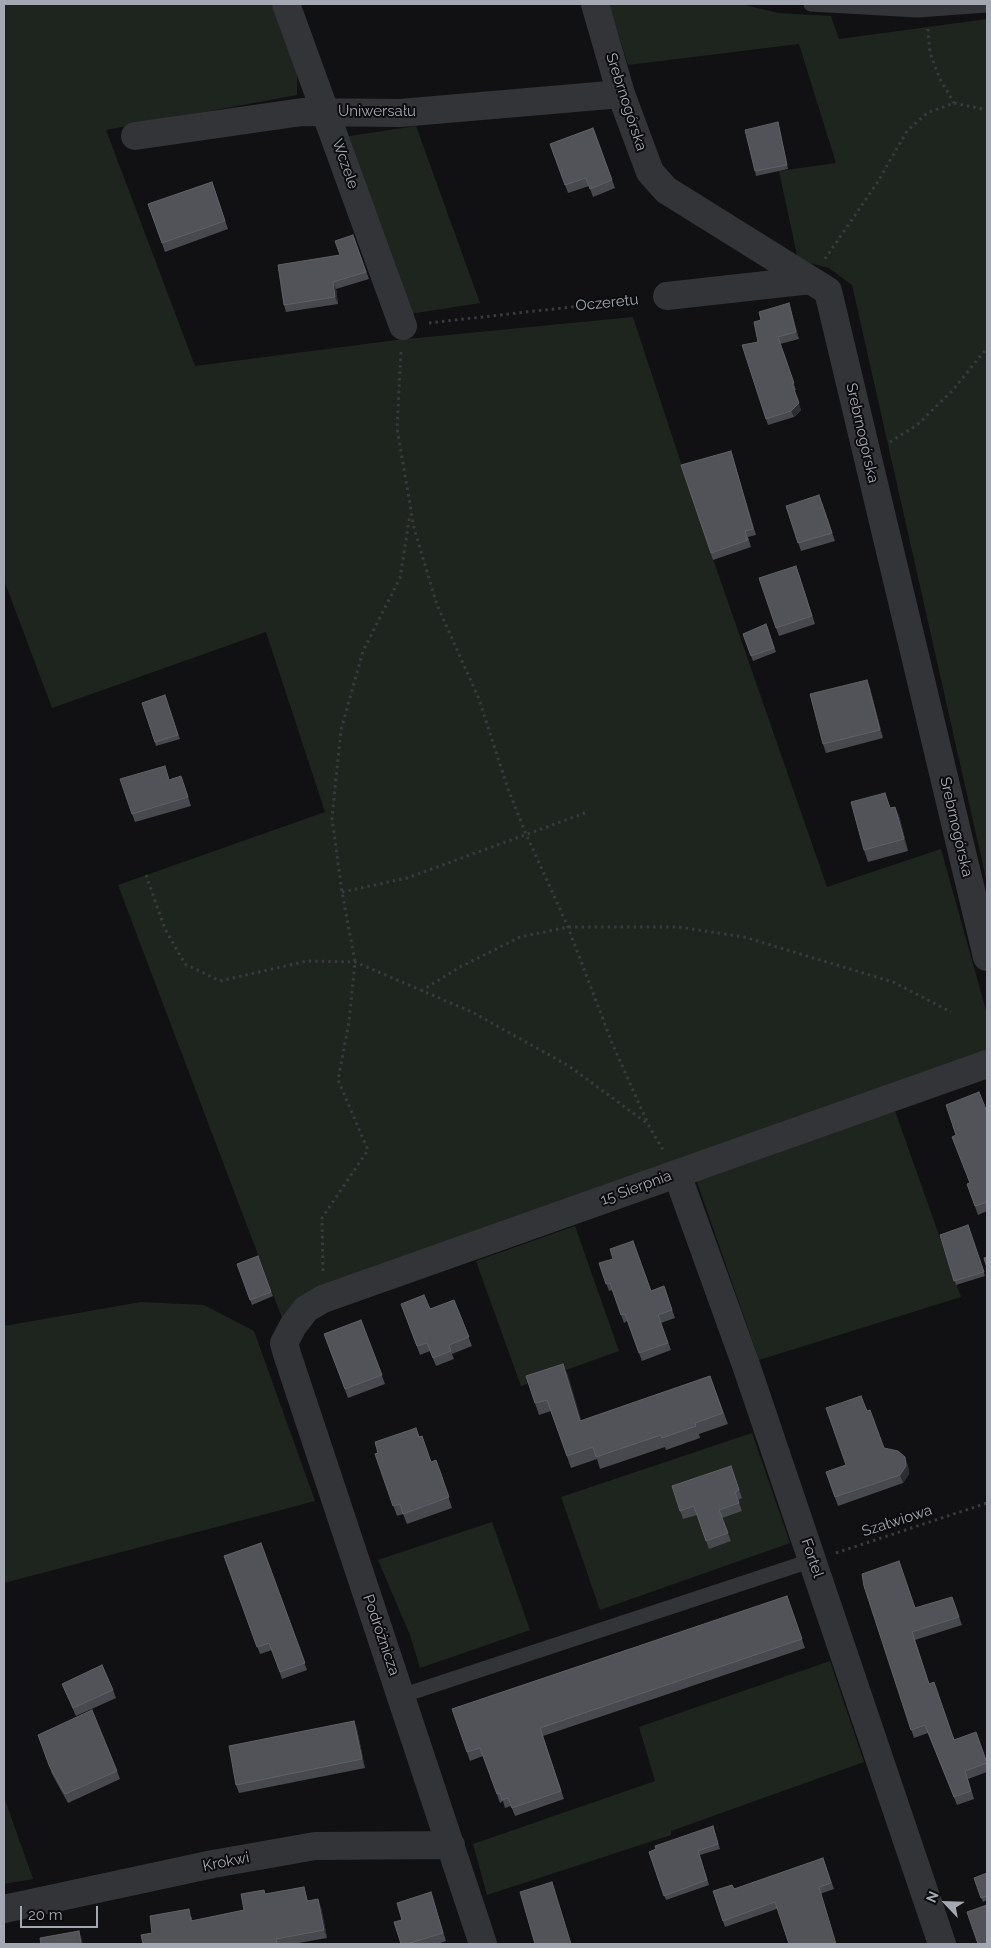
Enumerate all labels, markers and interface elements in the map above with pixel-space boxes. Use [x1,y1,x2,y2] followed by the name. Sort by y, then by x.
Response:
[602,51,650,153] street label: Srebrnogórska
[338,102,416,120] street label: Uniwersału
[328,137,362,191] street label: Wczele
[575,291,639,315] street label: Oczeretu
[842,381,882,485] street label: Srebrnogórska
[936,775,976,879] street label: Srebrnogórska
[598,1167,674,1209] street label: 15 Sierpnia
[859,1501,935,1541] street label: Szałwiowa
[797,1536,827,1580] street label: Fortel
[359,1592,403,1678] street label: Podróżnicza
[201,1849,251,1875] street label: Krokwi
[921,1878,971,1928] north arrow
[923,1889,942,1905] text: N
[22,1896,100,1928] scale bar
[28,1906,63,1924] text: 20 m

